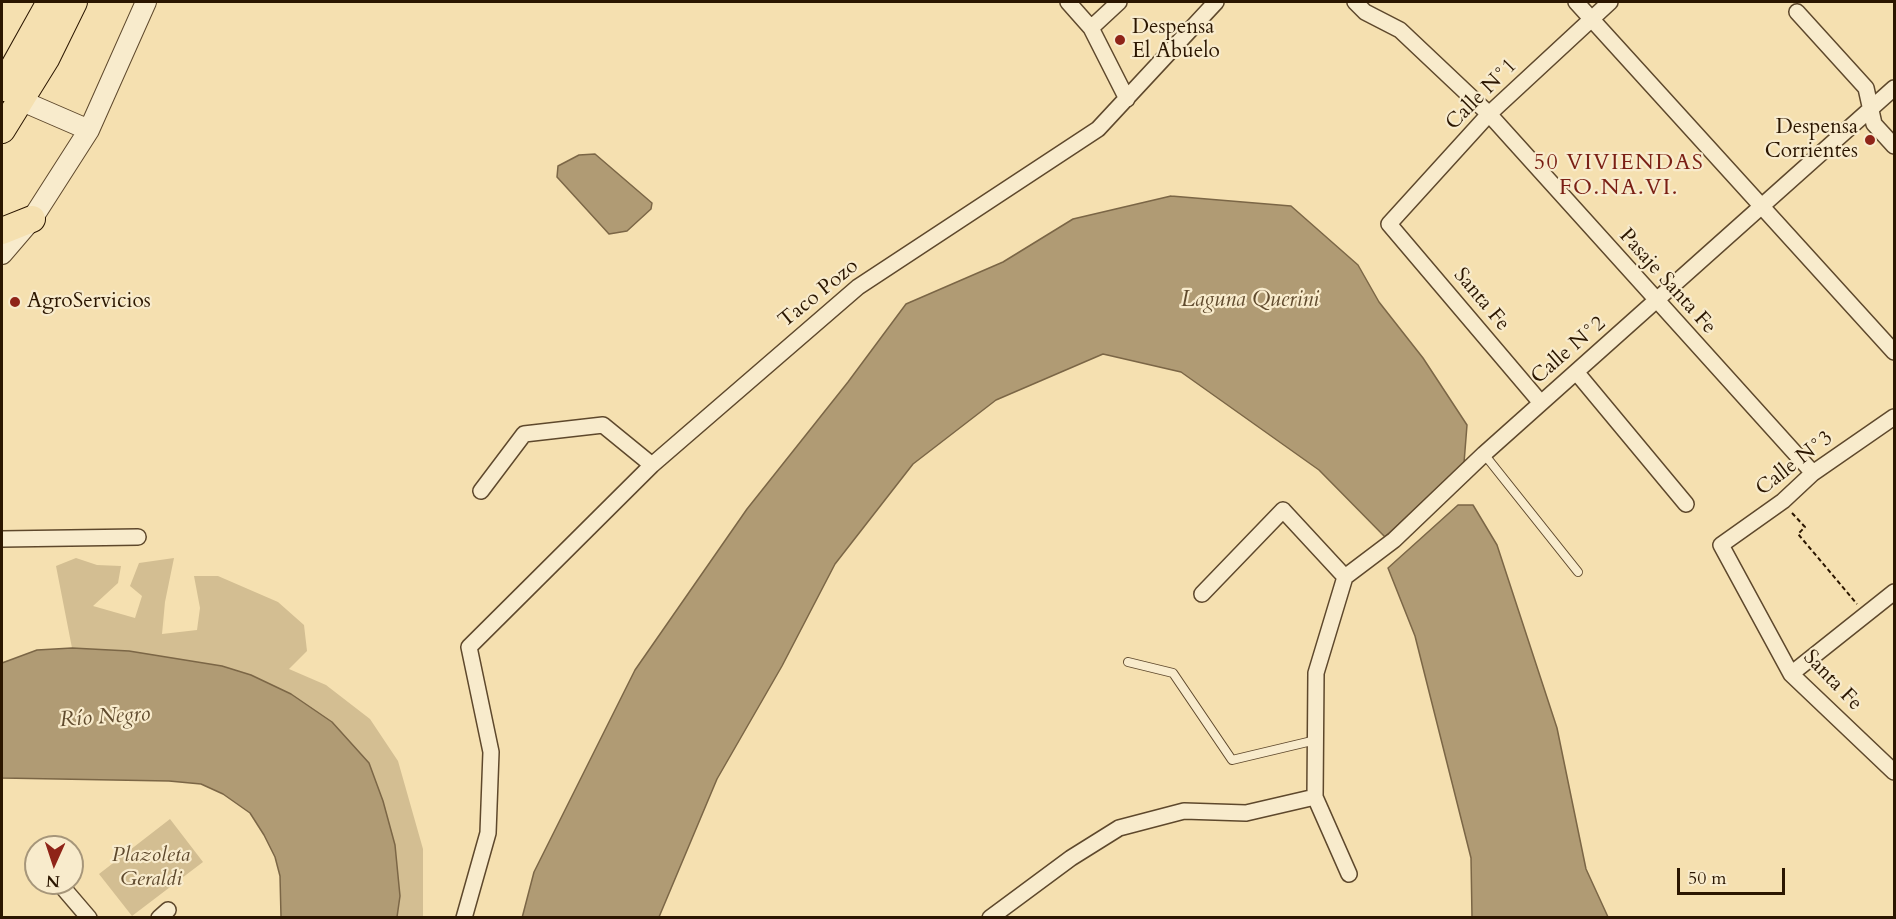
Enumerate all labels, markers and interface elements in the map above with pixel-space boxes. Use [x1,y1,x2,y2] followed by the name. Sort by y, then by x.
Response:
[1132,15,1220,65] place label: Despensa El Abuelo
[1113,33,1127,47] marker: Despensa El Abuelo
[1441,54,1523,136] street label: Calle N°1
[1765,115,1858,165] place label: Despensa Corrientes
[1863,133,1877,147] marker: Despensa Corrientes
[1534,151,1704,202] district label: 50 VIVIENDAS FO.NA.VI.
[1613,224,1721,340] street label: Pasaje Santa Fe
[774,254,864,334] street label: Taco Pozo
[1447,263,1515,337] street label: Santa Fe
[1181,288,1319,314] water label: Laguna Querini
[27,289,151,315] place label: AgroServicios
[8,295,22,309] marker: AgroServicios
[1527,312,1611,390] street label: Calle N°2
[1752,426,1838,502] street label: Calle N°3
[1797,645,1867,717] street label: Santa Fe
[59,702,151,734] water label: Río Negro
[24,835,84,895] north arrow
[112,843,190,893] park label: Plazoleta Geraldi
[1680,856,1788,894] scale bar
[1688,866,1727,891] text: 50 m
[46,870,61,892] text: N

